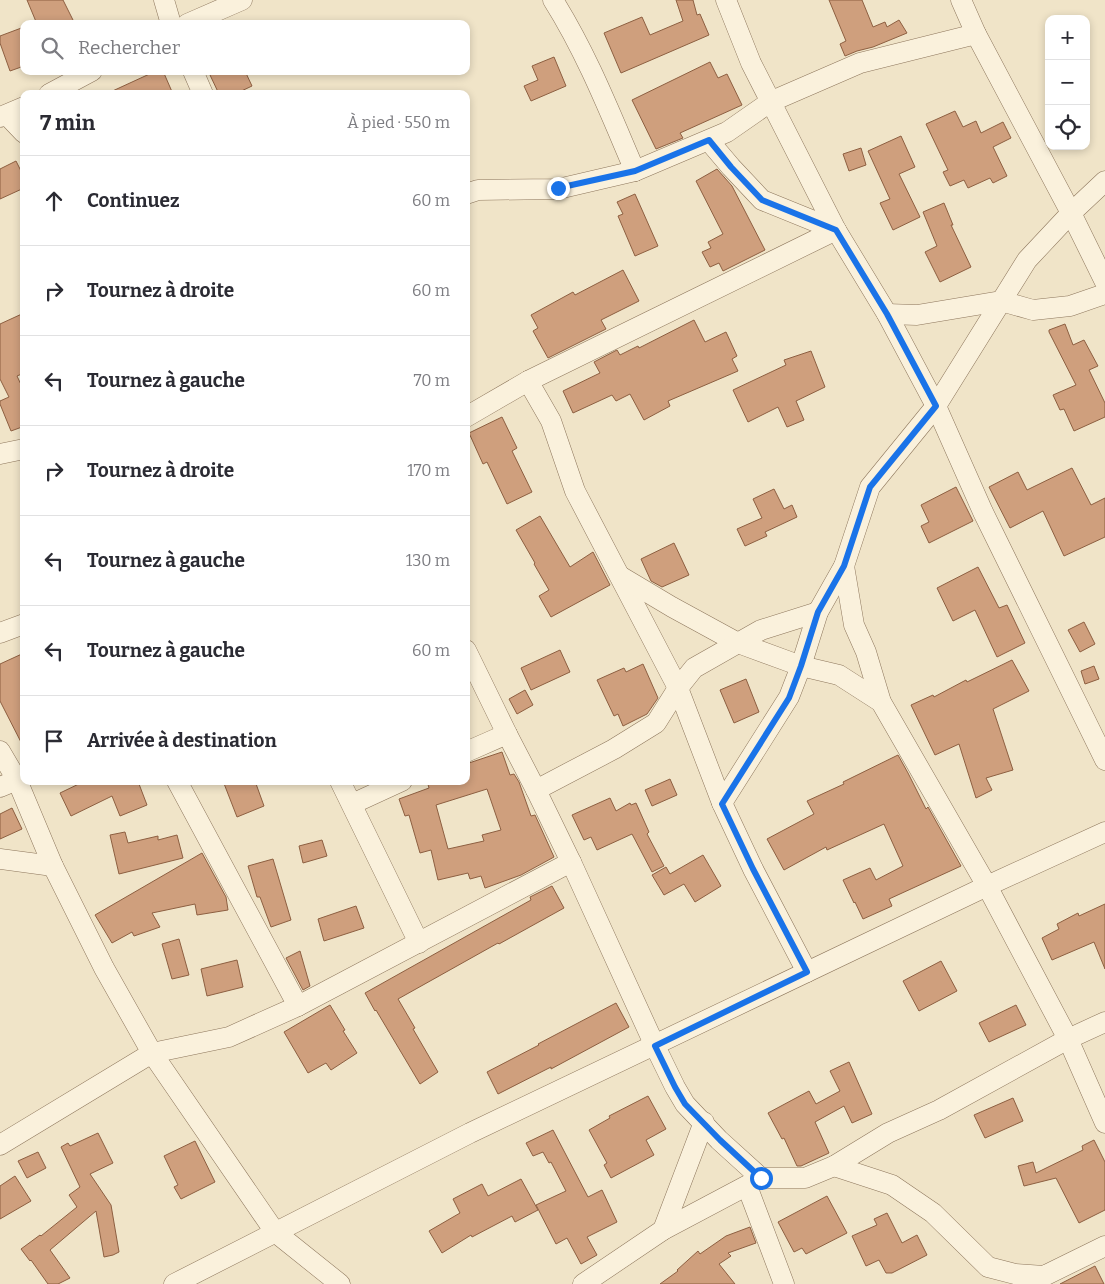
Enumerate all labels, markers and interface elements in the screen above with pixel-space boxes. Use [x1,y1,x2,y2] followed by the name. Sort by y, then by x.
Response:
[1045,15,1090,150] map controls
[1045,15,1090,60] button: +
[20,20,470,75] search box
[38,34,66,62] icon: search
[78,36,180,59] text: Rechercher
[1045,60,1090,105] button: −
[1045,105,1090,150] button: locate
[40,110,95,136] text: 7 min
[347,113,450,132] text: À pied · 550 m
[547,177,570,200] route end
[40,187,68,215] icon: ahead
[87,189,180,212] text: Continuez
[412,191,450,210] text: 60 m
[40,277,68,305] icon: right
[87,279,234,302] text: Tournez à droite
[412,281,450,300] text: 60 m
[40,367,68,395] icon: left
[87,369,245,392] text: Tournez à gauche
[414,371,450,390] text: 70 m
[40,457,68,485] icon: right
[87,459,234,482] text: Tournez à droite
[407,461,450,480] text: 170 m
[40,547,68,575] icon: left
[87,549,245,572] text: Tournez à gauche
[406,551,450,570] text: 130 m
[40,637,68,665] icon: left
[87,639,245,662] text: Tournez à gauche
[412,641,450,660] text: 60 m
[40,727,68,755] icon: arrive
[87,729,277,752] text: Arrivée à destination
[750,1167,773,1190] route start

